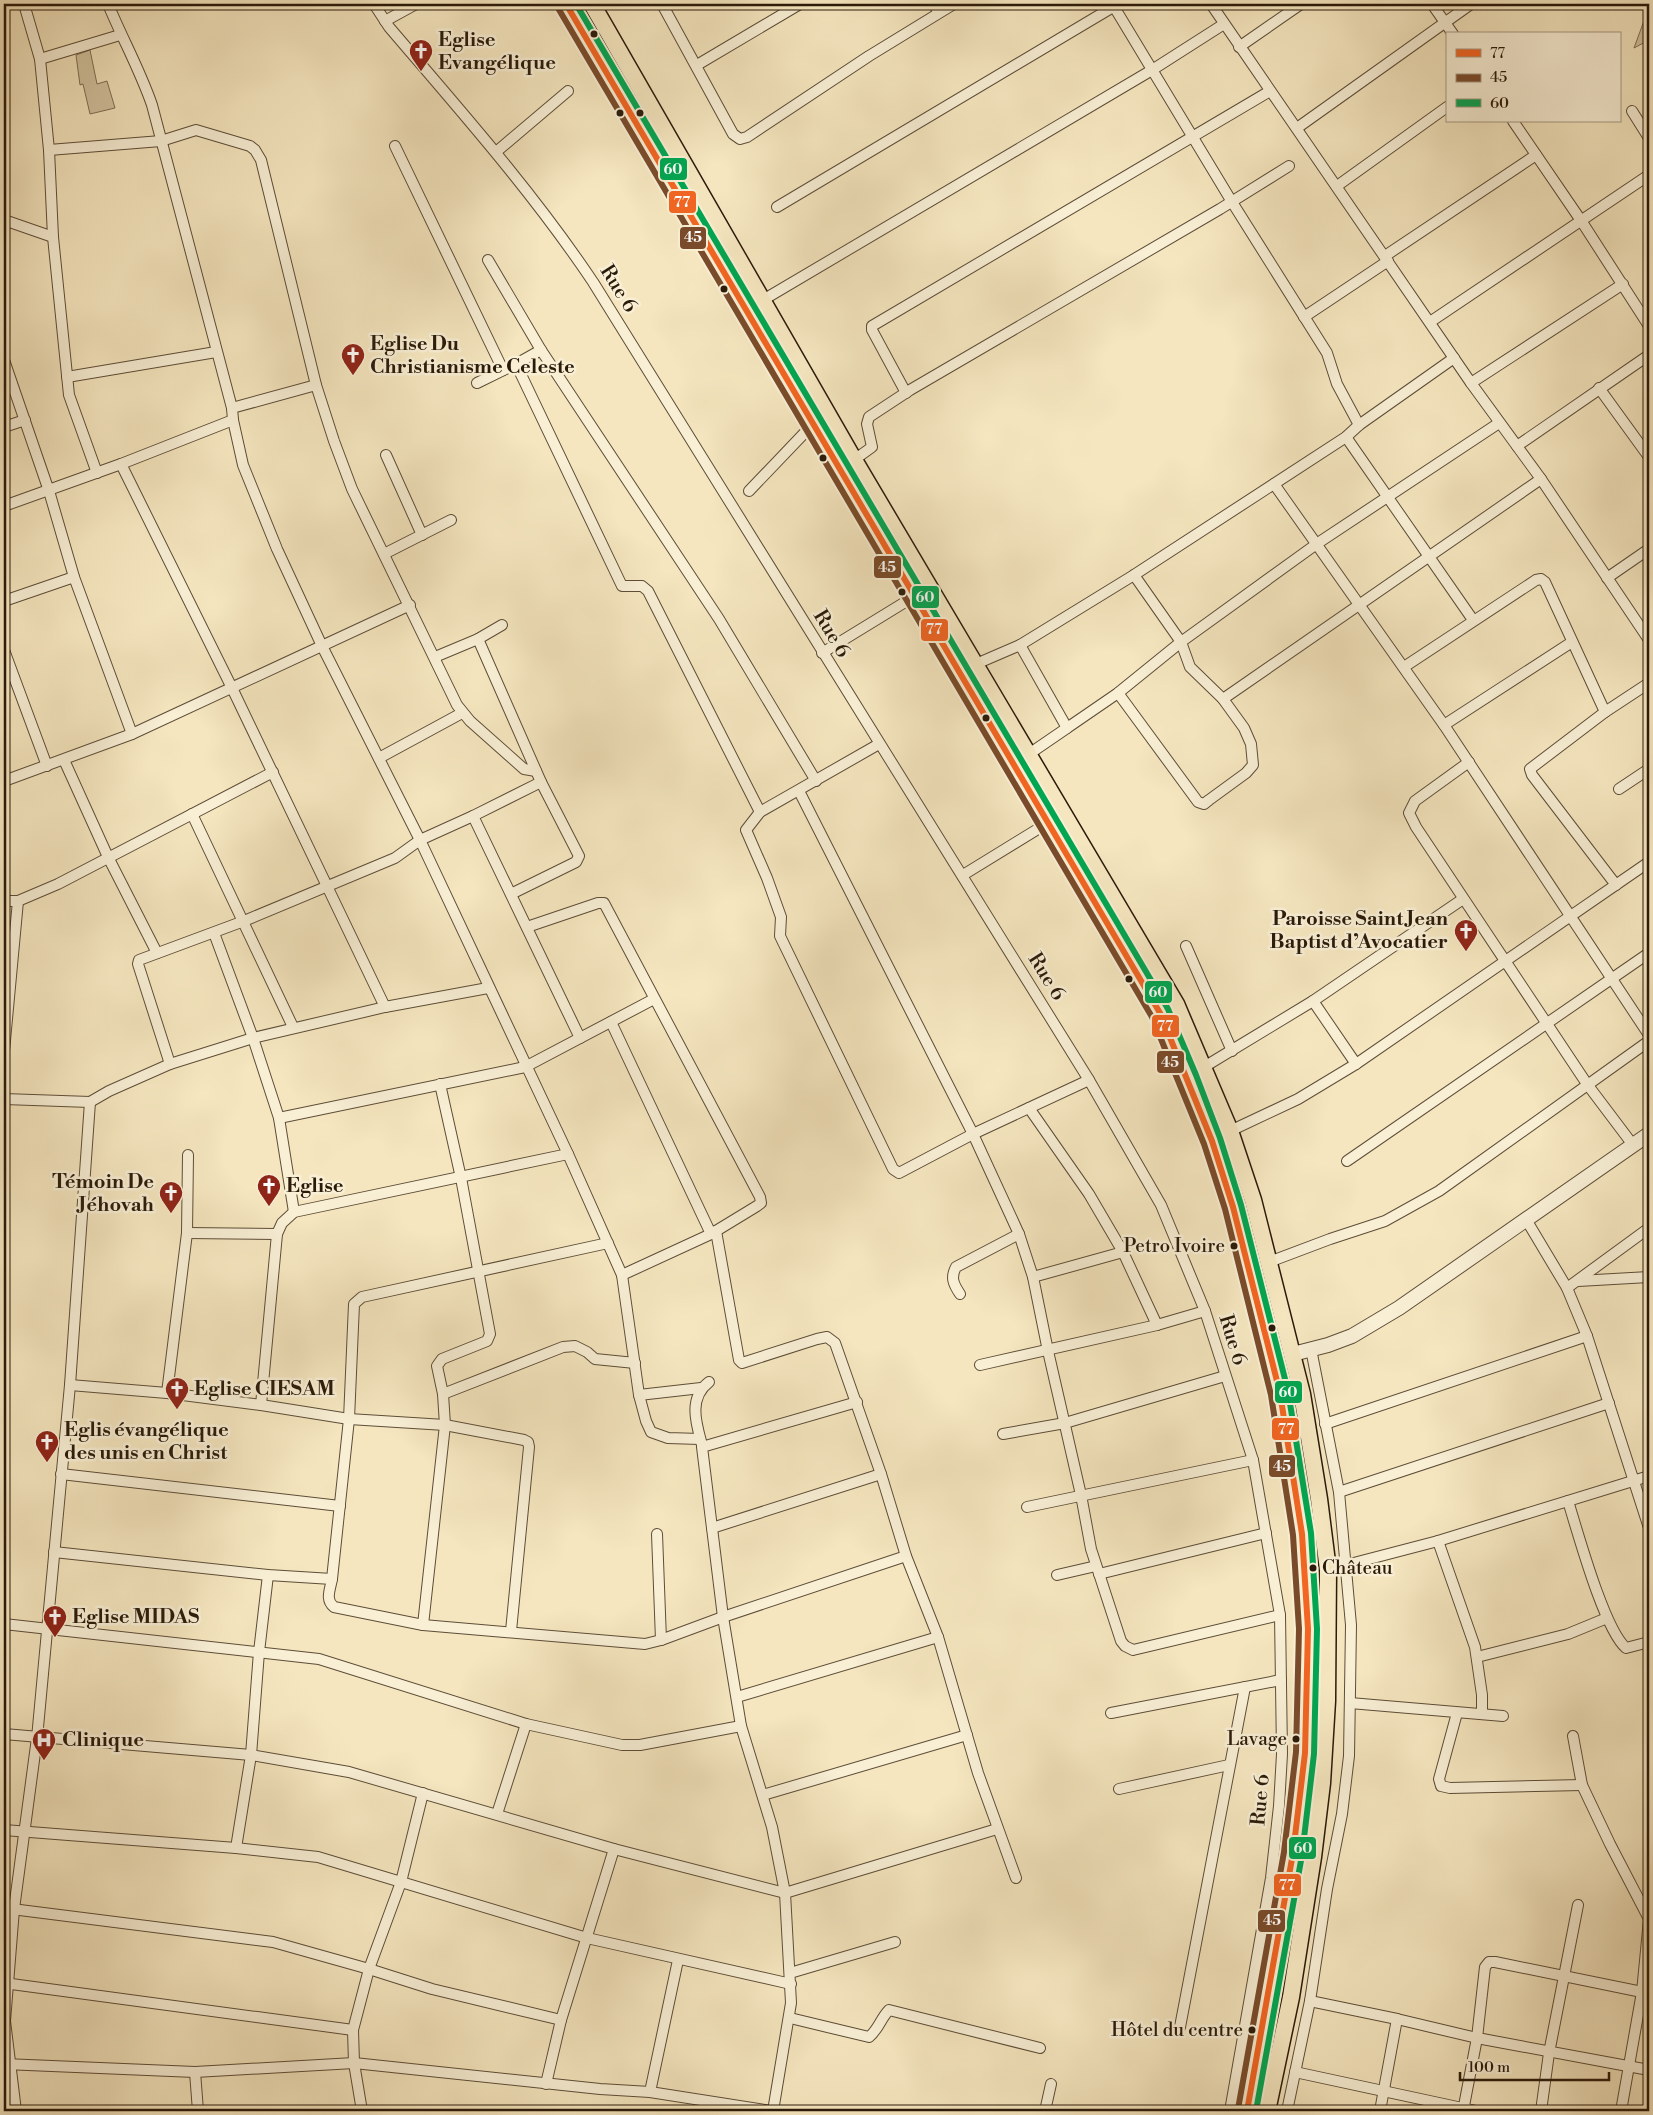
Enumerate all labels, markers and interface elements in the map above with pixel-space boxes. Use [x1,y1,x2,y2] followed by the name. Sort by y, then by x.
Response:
[438,28,556,76] place label: Eglise Evangélique
[589,29,599,39] unlabelled marker
[1446,32,1620,122] legend
[408,38,434,72] church icon: Eglise Evangélique
[1490,44,1506,63] text: 77
[1490,68,1507,87] text: 45
[1490,94,1509,113] text: 60
[615,108,625,118] unlabelled marker
[635,108,645,118] unlabelled marker
[659,157,688,181] line badge: 60
[664,161,683,179] text: 60
[668,190,697,214] line badge: 77
[674,194,691,212] text: 77
[679,226,707,250] line badge: 45
[684,229,702,247] text: 45
[594,261,642,317] street label: Rue 6
[719,284,729,294] unlabelled marker
[370,332,575,380] place label: Eglise Du Christianisme Celeste
[340,342,366,376] church icon: Eglise Du Christianisme Celeste
[818,453,828,463] unlabelled marker
[873,555,902,579] line badge: 45
[878,559,896,577] text: 45
[911,585,940,609] line badge: 60
[897,587,907,597] unlabelled marker
[916,589,935,607] text: 60
[807,605,855,663] street label: Rue 6
[920,618,949,642] line badge: 77
[926,621,943,639] text: 77
[981,713,991,723] unlabelled marker
[1270,907,1449,955] place label: Paroisse Saint Jean Baptist d’Avocatier
[1453,918,1479,952] church icon: Paroisse Saint Jean Baptist d’Avocatier
[1022,949,1070,1005] street label: Rue 6
[1124,974,1134,984] unlabelled marker
[1144,980,1173,1004] line badge: 60
[1149,984,1168,1002] text: 60
[1151,1014,1180,1038] line badge: 77
[1157,1018,1174,1036] text: 77
[1156,1050,1185,1074] line badge: 45
[1161,1054,1179,1072] text: 45
[52,1170,155,1218] place label: Témoin De Jéhovah
[256,1173,282,1207] church icon: Eglise
[286,1174,344,1199] place label: Eglise
[158,1180,184,1214] church icon: Témoin De Jéhovah
[1124,1234,1225,1258] place label: Petro Ivoire
[1229,1241,1239,1251] marker: Petro Ivoire
[1213,1312,1251,1368] street label: Rue 6
[1267,1323,1277,1333] unlabelled marker
[164,1376,190,1410] church icon: Eglise CIESAM
[194,1377,335,1402] place label: Eglise CIESAM
[1274,1380,1303,1404] line badge: 60
[1279,1384,1298,1402] text: 60
[1271,1417,1300,1441] line badge: 77
[64,1418,229,1466] place label: Eglis évangélique des unis en Christ
[1278,1421,1295,1439] text: 77
[34,1429,60,1463] church icon: Eglis évangélique des unis en Christ
[1268,1454,1296,1478] line badge: 45
[1273,1458,1291,1476] text: 45
[1322,1556,1393,1580] place label: Château
[1308,1563,1318,1573] marker: Château
[42,1604,68,1638] church icon: Eglise MIDAS
[72,1605,199,1630] place label: Eglise MIDAS
[31,1727,57,1761] hospital icon: Clinique
[1227,1727,1287,1751] place label: Lavage
[62,1728,144,1753] place label: Clinique
[1291,1734,1301,1744] marker: Lavage
[1246,1773,1276,1827] street label: Rue 6
[1288,1836,1317,1860] line badge: 60
[1294,1840,1313,1858] text: 60
[1273,1873,1302,1897] line badge: 77
[1279,1877,1296,1895] text: 77
[1257,1909,1286,1933] line badge: 45
[1263,1912,1281,1930] text: 45
[1111,2018,1243,2042] place label: Hôtel du centre
[1247,2025,1257,2035] marker: Hôtel du centre
[1460,2050,1609,2082] scale bar
[1468,2058,1510,2077] text: 100 m

